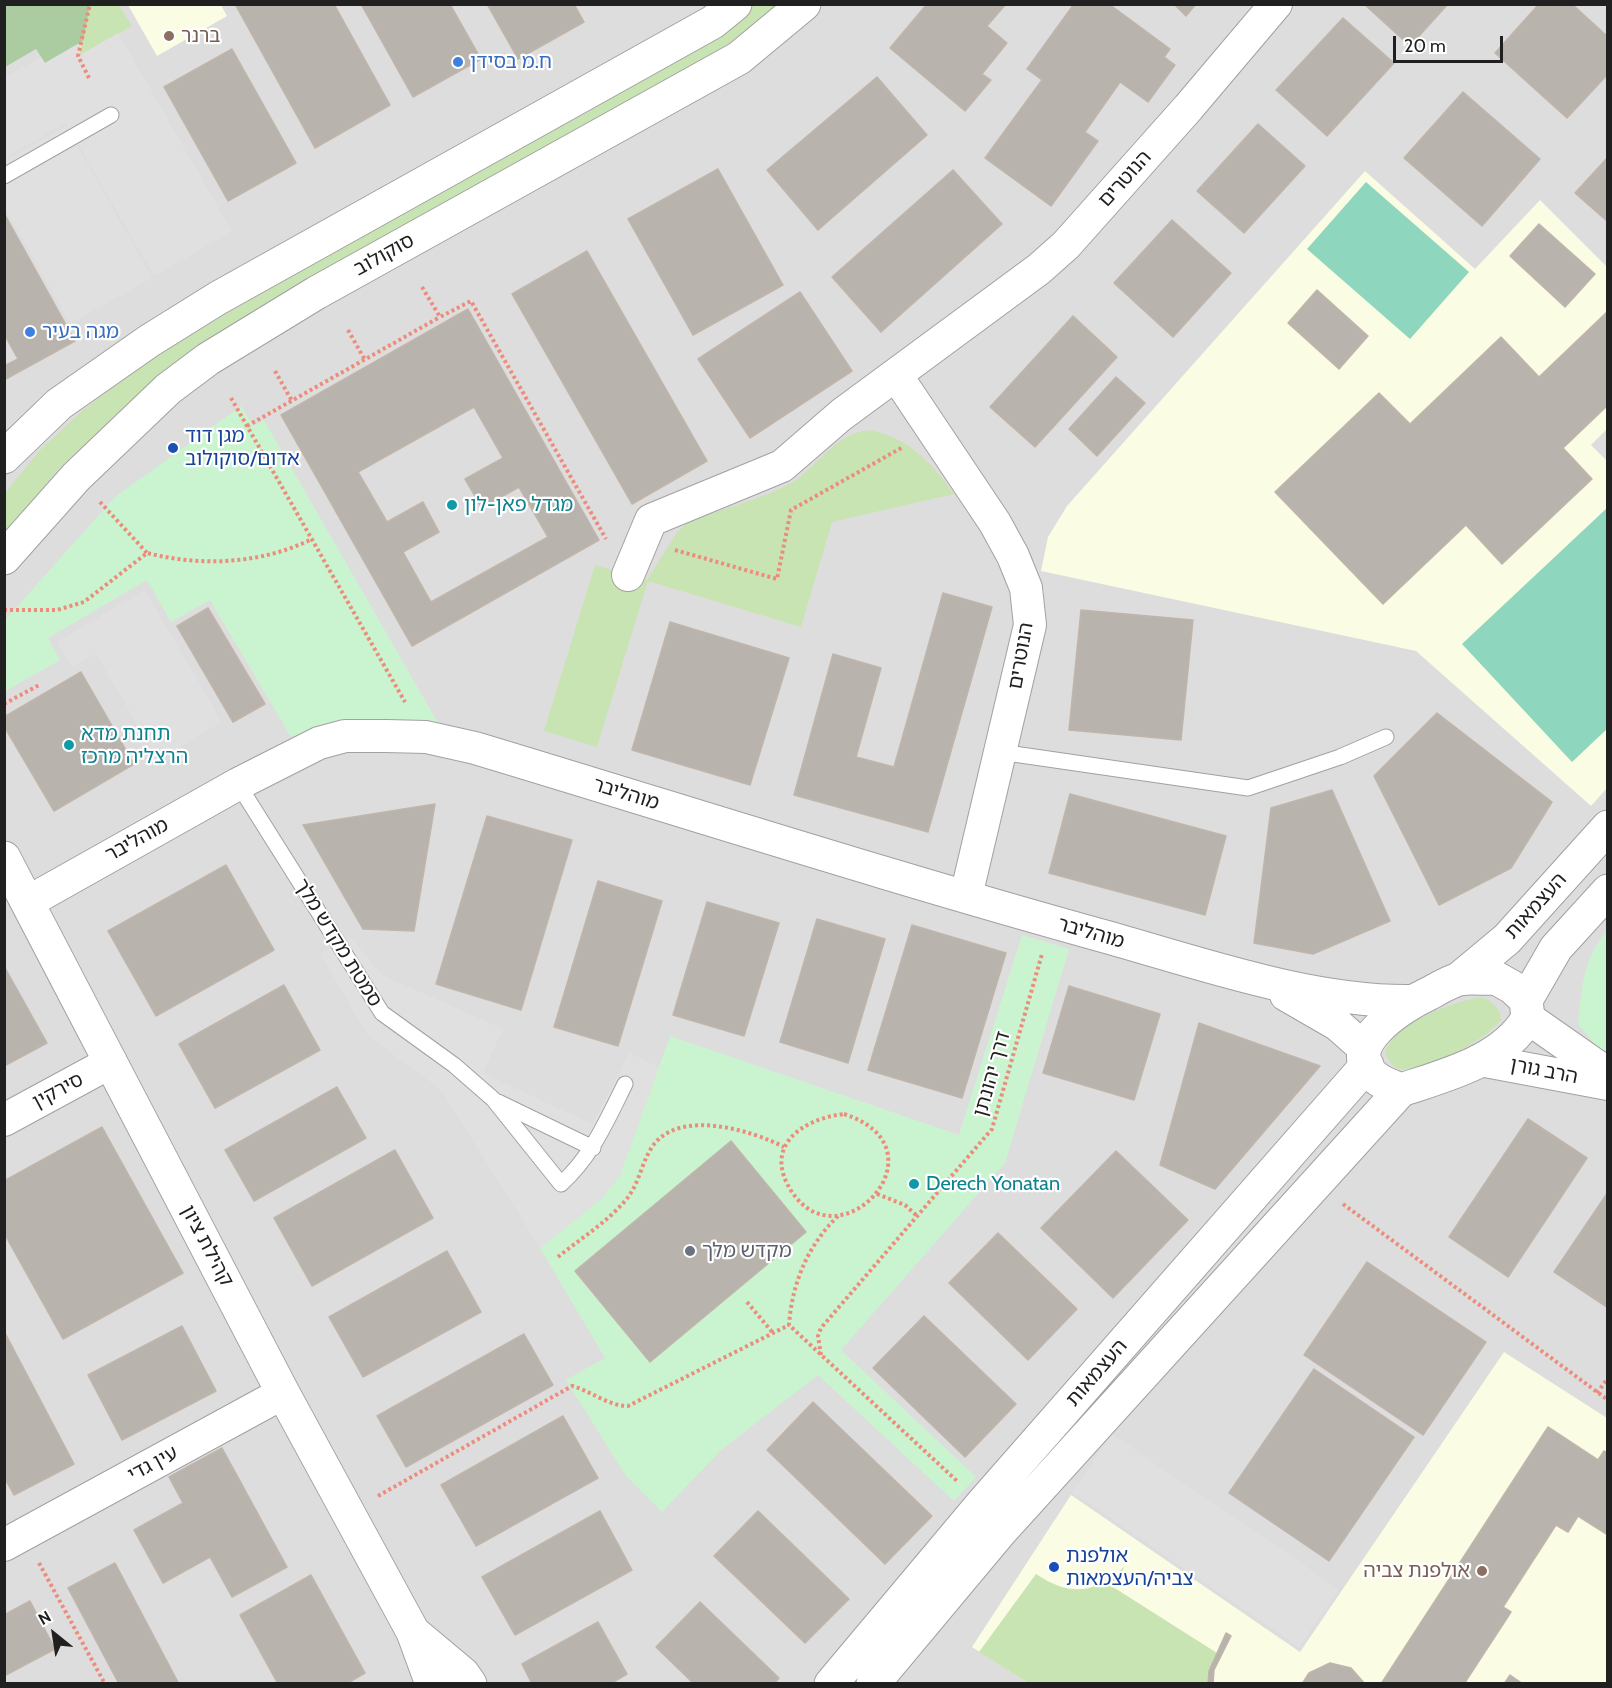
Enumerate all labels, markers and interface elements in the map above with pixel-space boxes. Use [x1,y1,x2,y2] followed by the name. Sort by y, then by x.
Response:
[181,24,220,48] place label: ברנר
[1396,24,1506,62] scale bar
[162,29,176,43] marker: ברנר
[1404,35,1446,57] text: 20 m
[470,50,552,74] place label: ח.מ בסידן
[451,55,465,69] marker: ח.מ בסידן
[1093,146,1157,212] street label: הנוטרים
[350,229,418,281] street label: סוקולוב
[42,320,119,344] place label: מגה בעיר
[23,325,37,339] marker: מגה בעיר
[185,424,300,471] place label: מגן דוד אדום/סוקולוב
[166,441,180,455] marker: מגן דוד אדום/סוקולוב
[464,493,573,517] place label: מגדל פאן-לון
[445,498,459,512] marker: מגדל פאן-לון
[1003,621,1039,691] street label: הנוטרים
[81,722,188,769] place label: תחנת מדא הרצליה מרכז
[62,738,76,752] marker: תחנת מדא הרצליה מרכז
[590,773,662,815] street label: מוהליבר
[101,813,173,867] street label: מוהליבר
[1500,868,1572,944] street label: העצמאות
[289,874,387,1012] street label: סמטת מקדש מלך
[1055,912,1127,954] street label: מוהליבר
[968,1029,1016,1119] street label: דרך יהונתן
[1508,1053,1580,1089] street label: הרב גורן
[29,1068,87,1114] street label: סירקין
[926,1172,1060,1196] place label: Derech Yonatan
[907,1177,921,1191] marker: Derech Yonatan
[176,1201,238,1291] street label: קהילת ציון
[702,1239,792,1263] place label: מקדש מלך
[683,1244,697,1258] marker: מקדש מלך
[1061,1335,1133,1411] street label: העצמאות
[124,1441,182,1487] street label: עין גדי
[1066,1544,1194,1591] place label: אולפנת צביה/העצמאות
[1363,1559,1470,1583] place label: אולפנת צביה
[1047,1560,1061,1574] marker: אולפנת צביה/העצמאות
[1475,1564,1489,1578] marker: אולפנת צביה
[24,1604,84,1664] north arrow
[35,1607,54,1629] text: N

